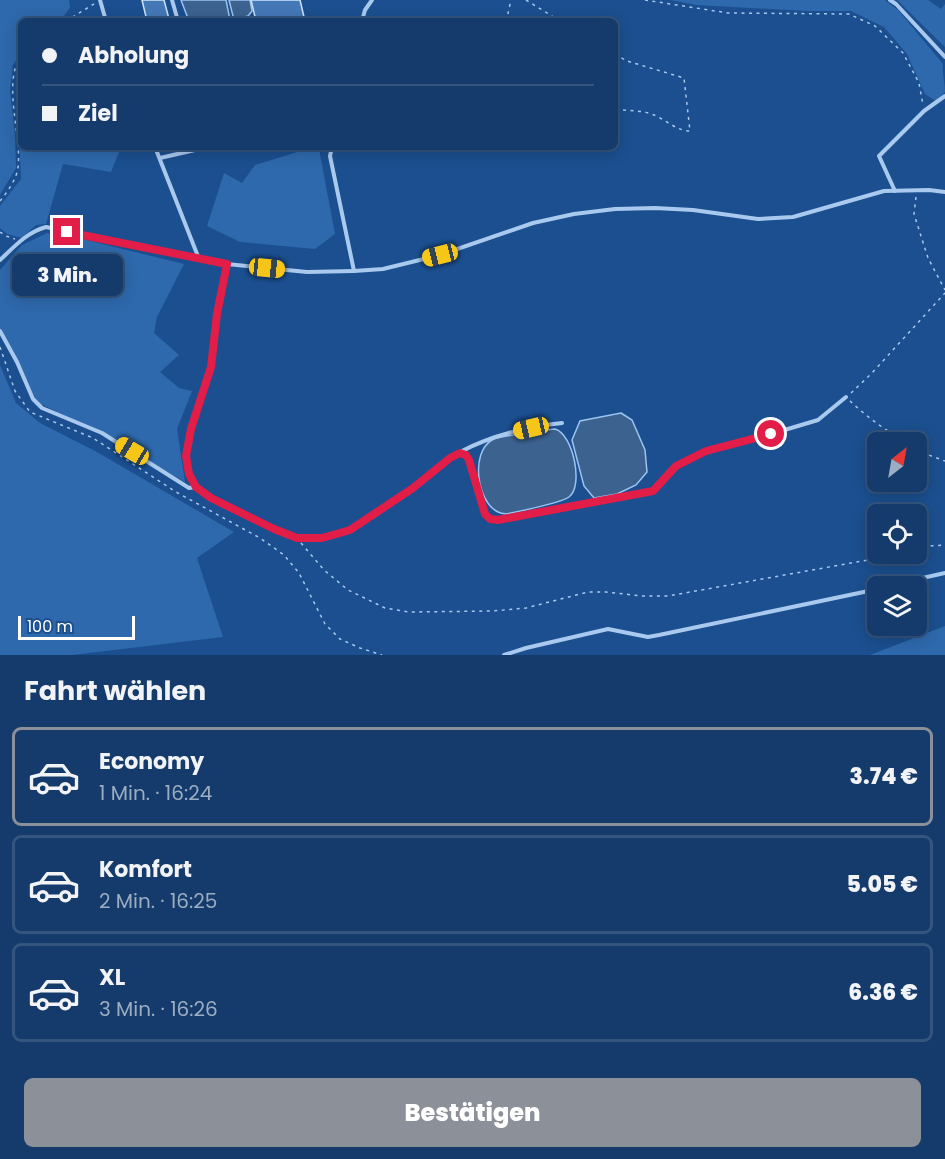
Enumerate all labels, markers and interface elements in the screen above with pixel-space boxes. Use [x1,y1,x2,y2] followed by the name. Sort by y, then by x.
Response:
[78,40,189,71] text: Abholung
[78,98,118,129] text: Ziel
[53,218,80,245] route end
[420,242,460,268] car
[11,253,122,295] callout: 3 Min.
[248,257,286,279] car
[37,261,98,289] text: 3 Min.
[511,415,551,441] car
[757,420,784,447] route start
[867,432,927,492] north arrow
[867,432,927,636] map controls
[112,434,152,468] car
[867,504,927,564] button: locate
[867,576,927,636] button: layers
[18,613,135,640] scale bar
[27,615,73,638] text: 100 m
[24,672,206,709] text: Fahrt wählen
[99,746,204,777] text: Economy
[27,750,81,804] icon: car
[850,761,918,792] text: 3.74 €
[99,779,212,807] text: 1 Min. · 16:24
[99,854,192,885] text: Komfort
[27,858,81,912] icon: car
[846,869,918,900] text: 5.05 €
[99,887,217,915] text: 2 Min. · 16:25
[99,962,125,993] text: XL
[27,966,81,1020] icon: car
[848,977,918,1008] text: 6.36 €
[99,995,218,1023] text: 3 Min. · 16:26
[24,1078,921,1147] button: Bestätigen

